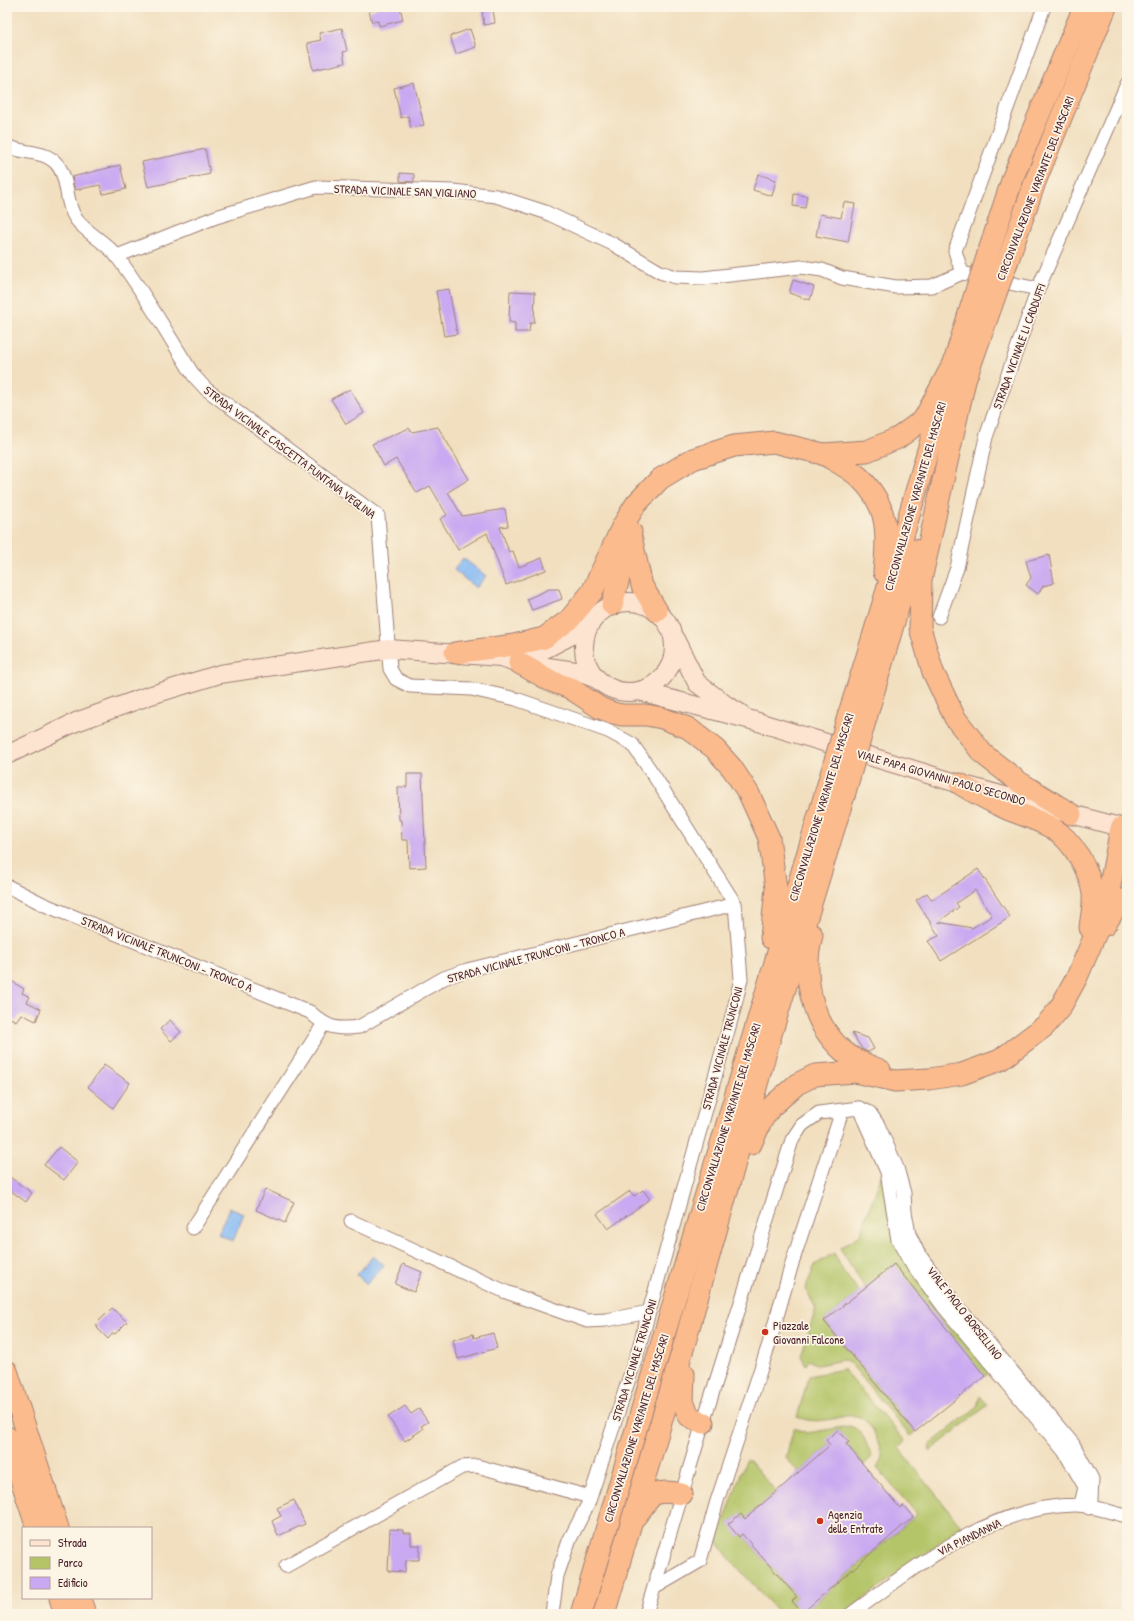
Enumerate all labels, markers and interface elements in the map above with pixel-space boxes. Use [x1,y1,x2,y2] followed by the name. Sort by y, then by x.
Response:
[992,93,1078,283] street label: CIRCONVALLAZIONE VARIANTE DEL MASCARI
[333,180,477,202] street label: STRADA VICINALE SAN VIGLIANO
[988,281,1050,411] street label: STRADA VICINALE LI CADDUFFI
[200,382,380,522] street label: STRADA VICINALE CASCETTA FUNTANA VEGLINA
[880,399,950,593] street label: CIRCONVALLAZIONE VARIANTE DEL MASCARI
[784,711,858,903] street label: CIRCONVALLAZIONE VARIANTE DEL MASCARI
[854,745,1028,809] street label: VIALE PAPA GIOVANNI PAOLO SECONDO
[79,912,255,996] street label: STRADA VICINALE TRUNCONI - TRONCO A
[445,923,627,987] street label: STRADA VICINALE TRUNCONI - TRONCO A
[697,984,747,1112] street label: STRADA VICINALE TRUNCONI
[691,1021,765,1213] street label: CIRCONVALLAZIONE VARIANTE DEL MASCARI
[923,1263,1007,1363] street label: VIALE PAOLO BORSELLINO
[607,1297,661,1423] street label: STRADA VICINALE TRUNCONI
[773,1317,844,1348] place label: Piazzale Giovanni Falcone
[760,1327,770,1337] marker: Piazzale Giovanni Falcone
[599,1332,673,1524] street label: CIRCONVALLAZIONE VARIANTE DEL MASCARI
[828,1506,883,1537] place label: Agenzia delle Entrate
[934,1514,1004,1560] street label: VIA PIANDANNA
[815,1516,825,1526] marker: Agenzia delle Entrate
[22,1527,152,1599] legend
[58,1534,87,1551] text: Strada
[58,1554,83,1571] text: Parco
[58,1574,88,1591] text: Edificio

